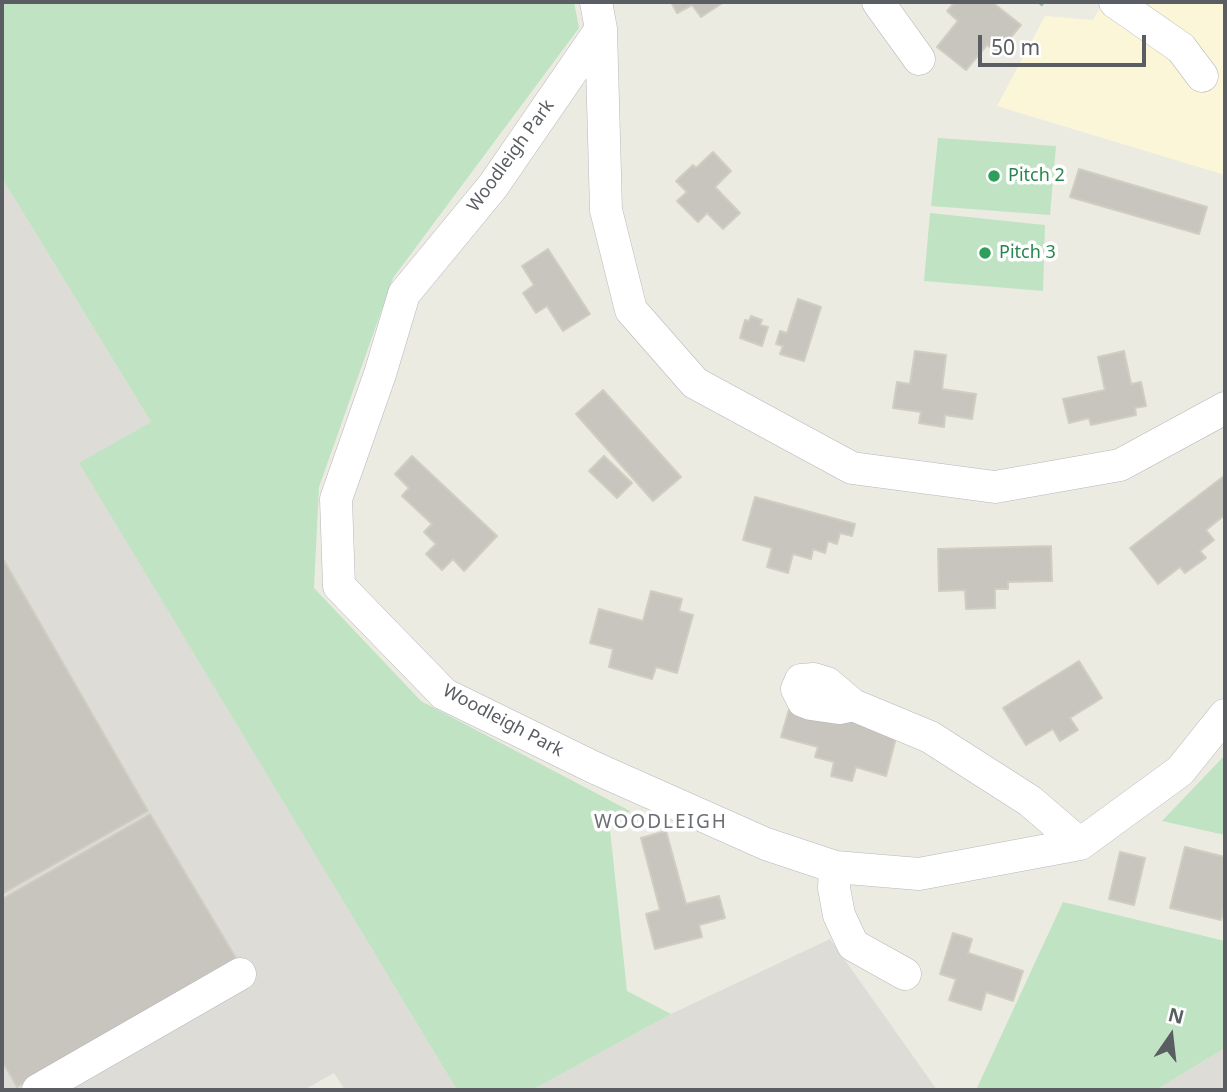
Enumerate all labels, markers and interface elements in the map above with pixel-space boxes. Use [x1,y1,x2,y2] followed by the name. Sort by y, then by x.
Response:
[982,21,1150,65] scale bar
[991,33,1040,61] text: 50 m
[463,96,559,216] street label: Woodleigh Park
[1008,165,1065,187] place label: Pitch 2
[986,168,1002,184] marker: Pitch 2
[999,242,1056,264] place label: Pitch 3
[977,245,993,261] marker: Pitch 3
[439,680,567,762] street label: Woodleigh Park
[595,812,727,834] district label: WOODLEIGH
[1136,1001,1206,1071] north arrow
[1165,1001,1187,1030] text: N

